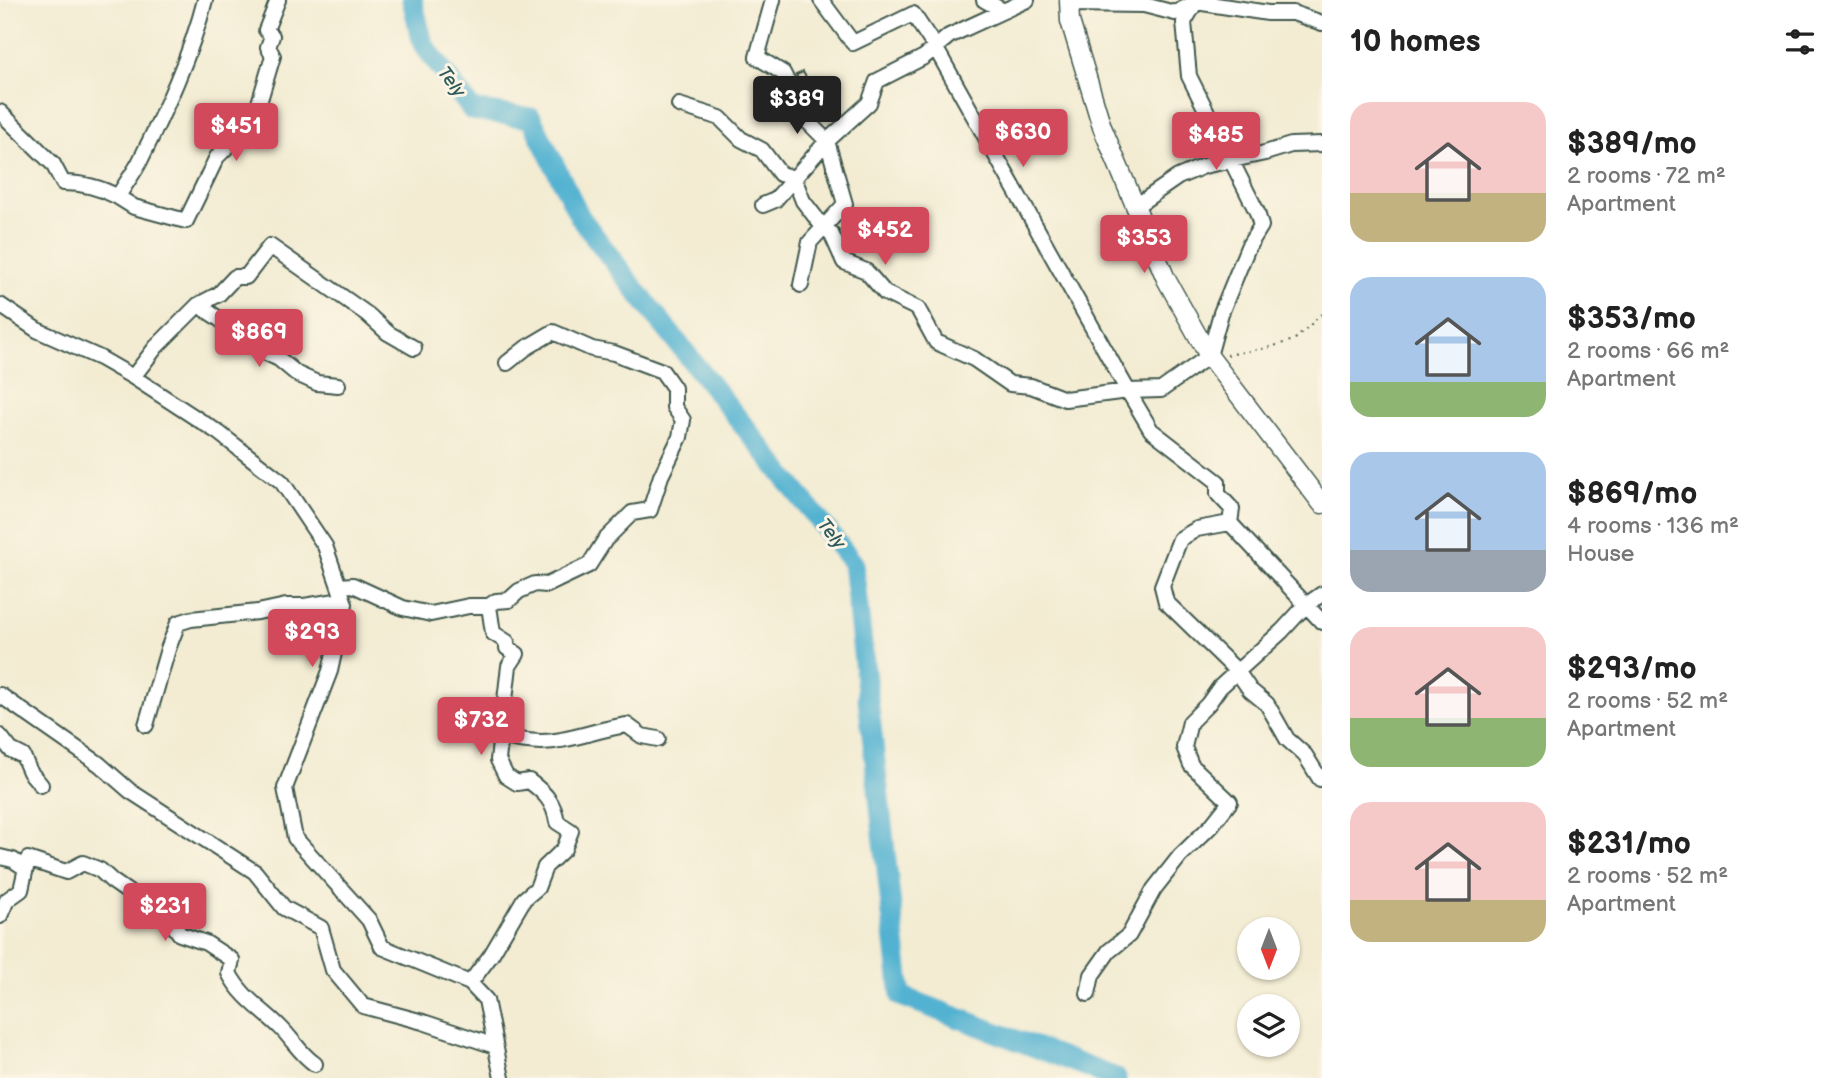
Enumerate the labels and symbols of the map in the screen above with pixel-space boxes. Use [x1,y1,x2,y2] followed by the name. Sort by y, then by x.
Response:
[432,62,470,102] water label: Tely
[756,76,838,136] pin: $389
[195,104,277,163] pin: $451
[982,110,1064,169] pin: $630
[1175,113,1257,172] pin: $485
[844,208,926,267] pin: $452
[1103,216,1185,275] pin: $353
[218,310,300,369] pin: $869
[812,514,850,554] water label: Tely
[271,610,353,669] pin: $293
[440,698,522,757] pin: $732
[124,884,206,943] pin: $231
[1237,917,1300,980] north arrow

